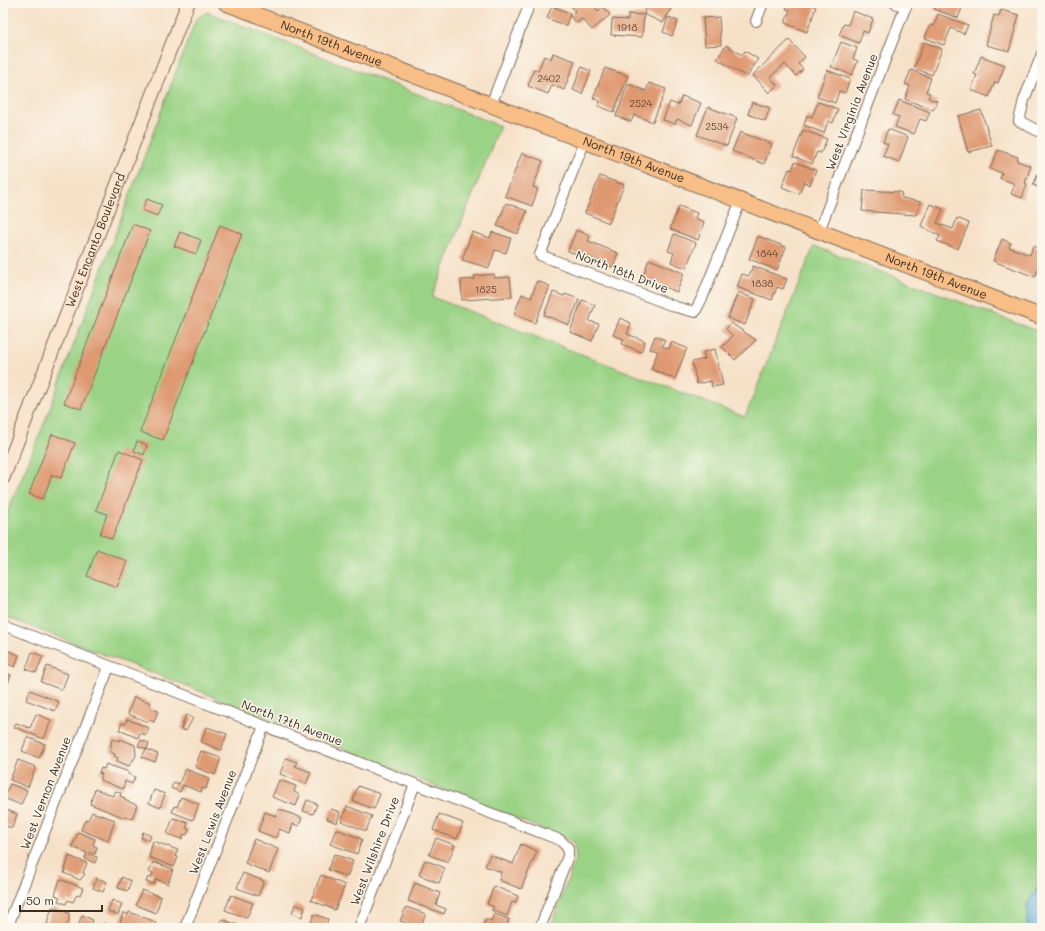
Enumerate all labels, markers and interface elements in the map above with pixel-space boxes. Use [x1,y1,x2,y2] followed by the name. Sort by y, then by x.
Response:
[279,16,385,69] street label: North 19th Avenue
[617,20,637,34] house number: 1918
[821,51,881,172] street label: West Virginia Avenue
[537,71,561,85] house number: 2402
[630,96,653,110] house number: 2524
[705,119,729,133] house number: 2534
[581,132,687,186] street label: North 19th Avenue
[61,170,128,310] street label: West Encanto Boulevard
[574,246,671,296] street label: North 18th Drive
[756,246,778,260] house number: 1844
[883,249,990,302] street label: North 19th Avenue
[751,276,773,290] house number: 1838
[475,282,497,296] house number: 1825
[239,695,345,749] street label: North 17th Avenue
[16,734,74,851] street label: West Vernon Avenue
[185,767,239,876] street label: West Lewis Avenue
[346,794,402,907] street label: West Wilshire Drive
[20,887,102,913] scale bar
[26,892,54,908] text: 50 m

